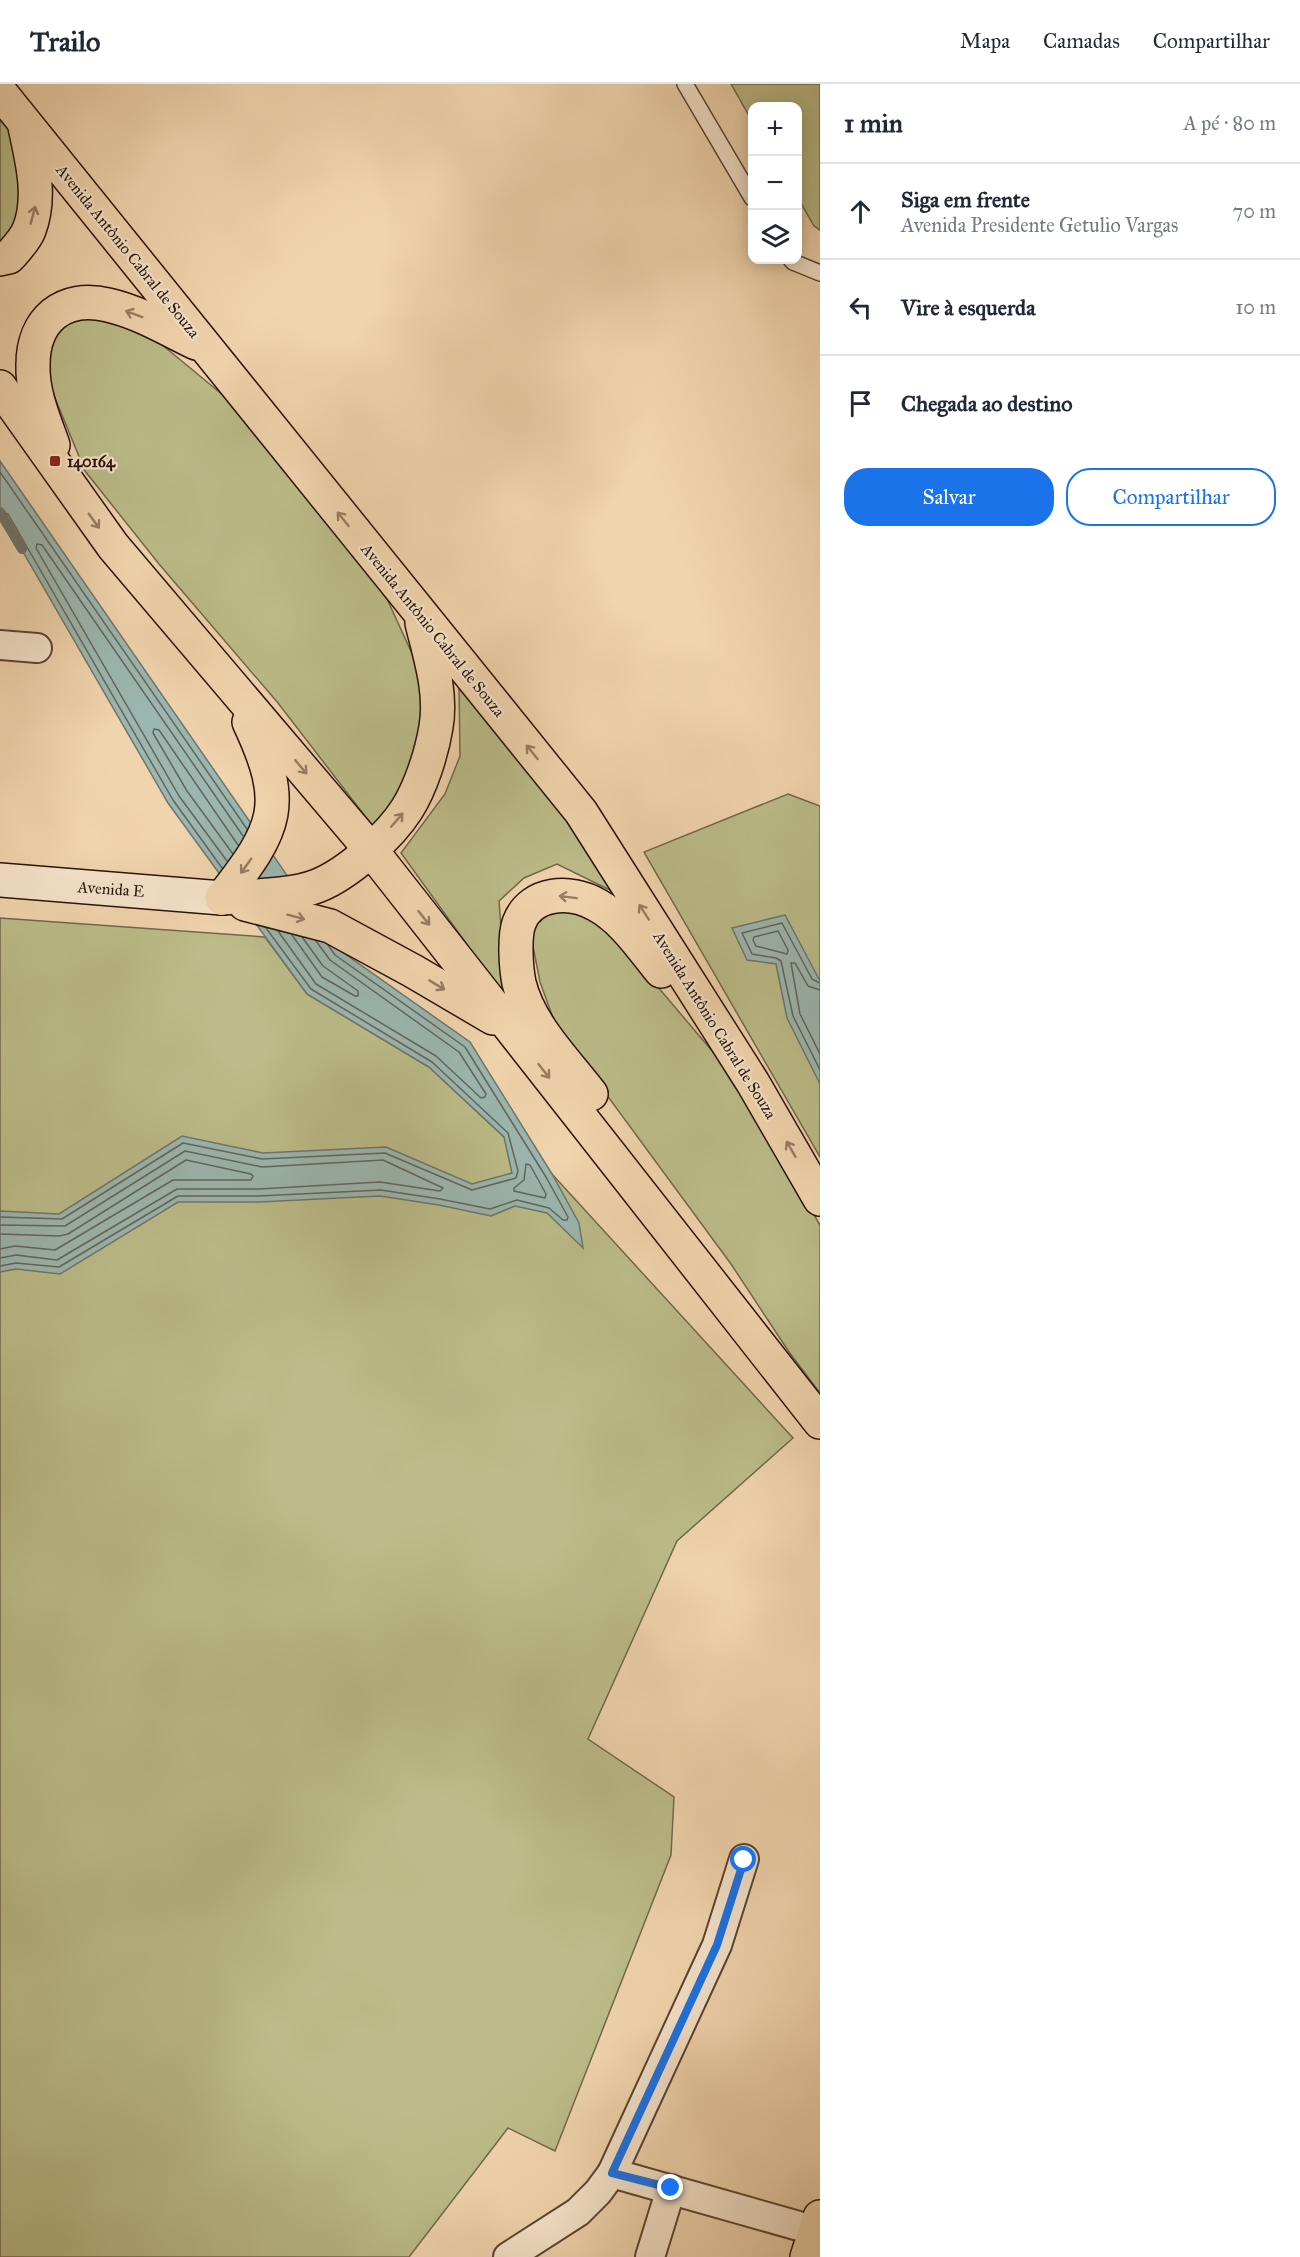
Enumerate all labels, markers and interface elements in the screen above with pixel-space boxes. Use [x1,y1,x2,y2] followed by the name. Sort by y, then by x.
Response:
[30,24,100,59] text: Trailo
[960,28,1010,54] text: Mapa
[1043,28,1120,54] text: Camadas
[1153,28,1270,54] text: Compartilhar
[748,102,802,264] map controls
[748,102,802,156] button: +
[844,107,903,139] text: 1 min
[1184,111,1276,135] text: A pé · 80 m
[748,156,802,210] button: −
[52,160,204,342] street label: Avenida Antônio Cabral de Souza
[901,186,1030,213] text: Siga em frente
[844,195,877,228] icon: ahead
[1233,199,1276,223] text: 70 m
[27,206,39,225] one-way arrow
[748,210,802,264] button: layers
[901,213,1178,237] text: Avenida Presidente Getulio Vargas
[844,291,877,324] icon: left
[901,294,1035,321] text: Vire à esquerda
[1235,295,1276,319] text: 10 m
[125,307,144,318] one-way arrow
[844,387,877,420] icon: arrive
[901,390,1072,417] text: Chegada ao destino
[67,452,116,472] place label: 140164
[48,454,62,468] marker: 140164
[844,468,1054,526] button: Salvar
[1066,468,1276,526] button: Compartilhar
[337,511,350,527] one-way arrow
[88,512,101,528] one-way arrow
[357,539,509,721] street label: Avenida Antônio Cabral de Souza
[525,745,539,760] one-way arrow
[294,759,307,775] one-way arrow
[390,813,404,828] one-way arrow
[240,857,252,873] one-way arrow
[76,877,145,901] street label: Avenida E
[559,891,578,902] one-way arrow
[637,903,650,920] one-way arrow
[417,910,430,926] one-way arrow
[286,912,305,924] one-way arrow
[649,927,781,1122] street label: Avenida Antônio Cabral de Souza
[428,979,445,991] one-way arrow
[538,1063,551,1079] one-way arrow
[785,1140,796,1158] one-way arrow
[730,1846,756,1872] route start
[657,2174,683,2200] route end

